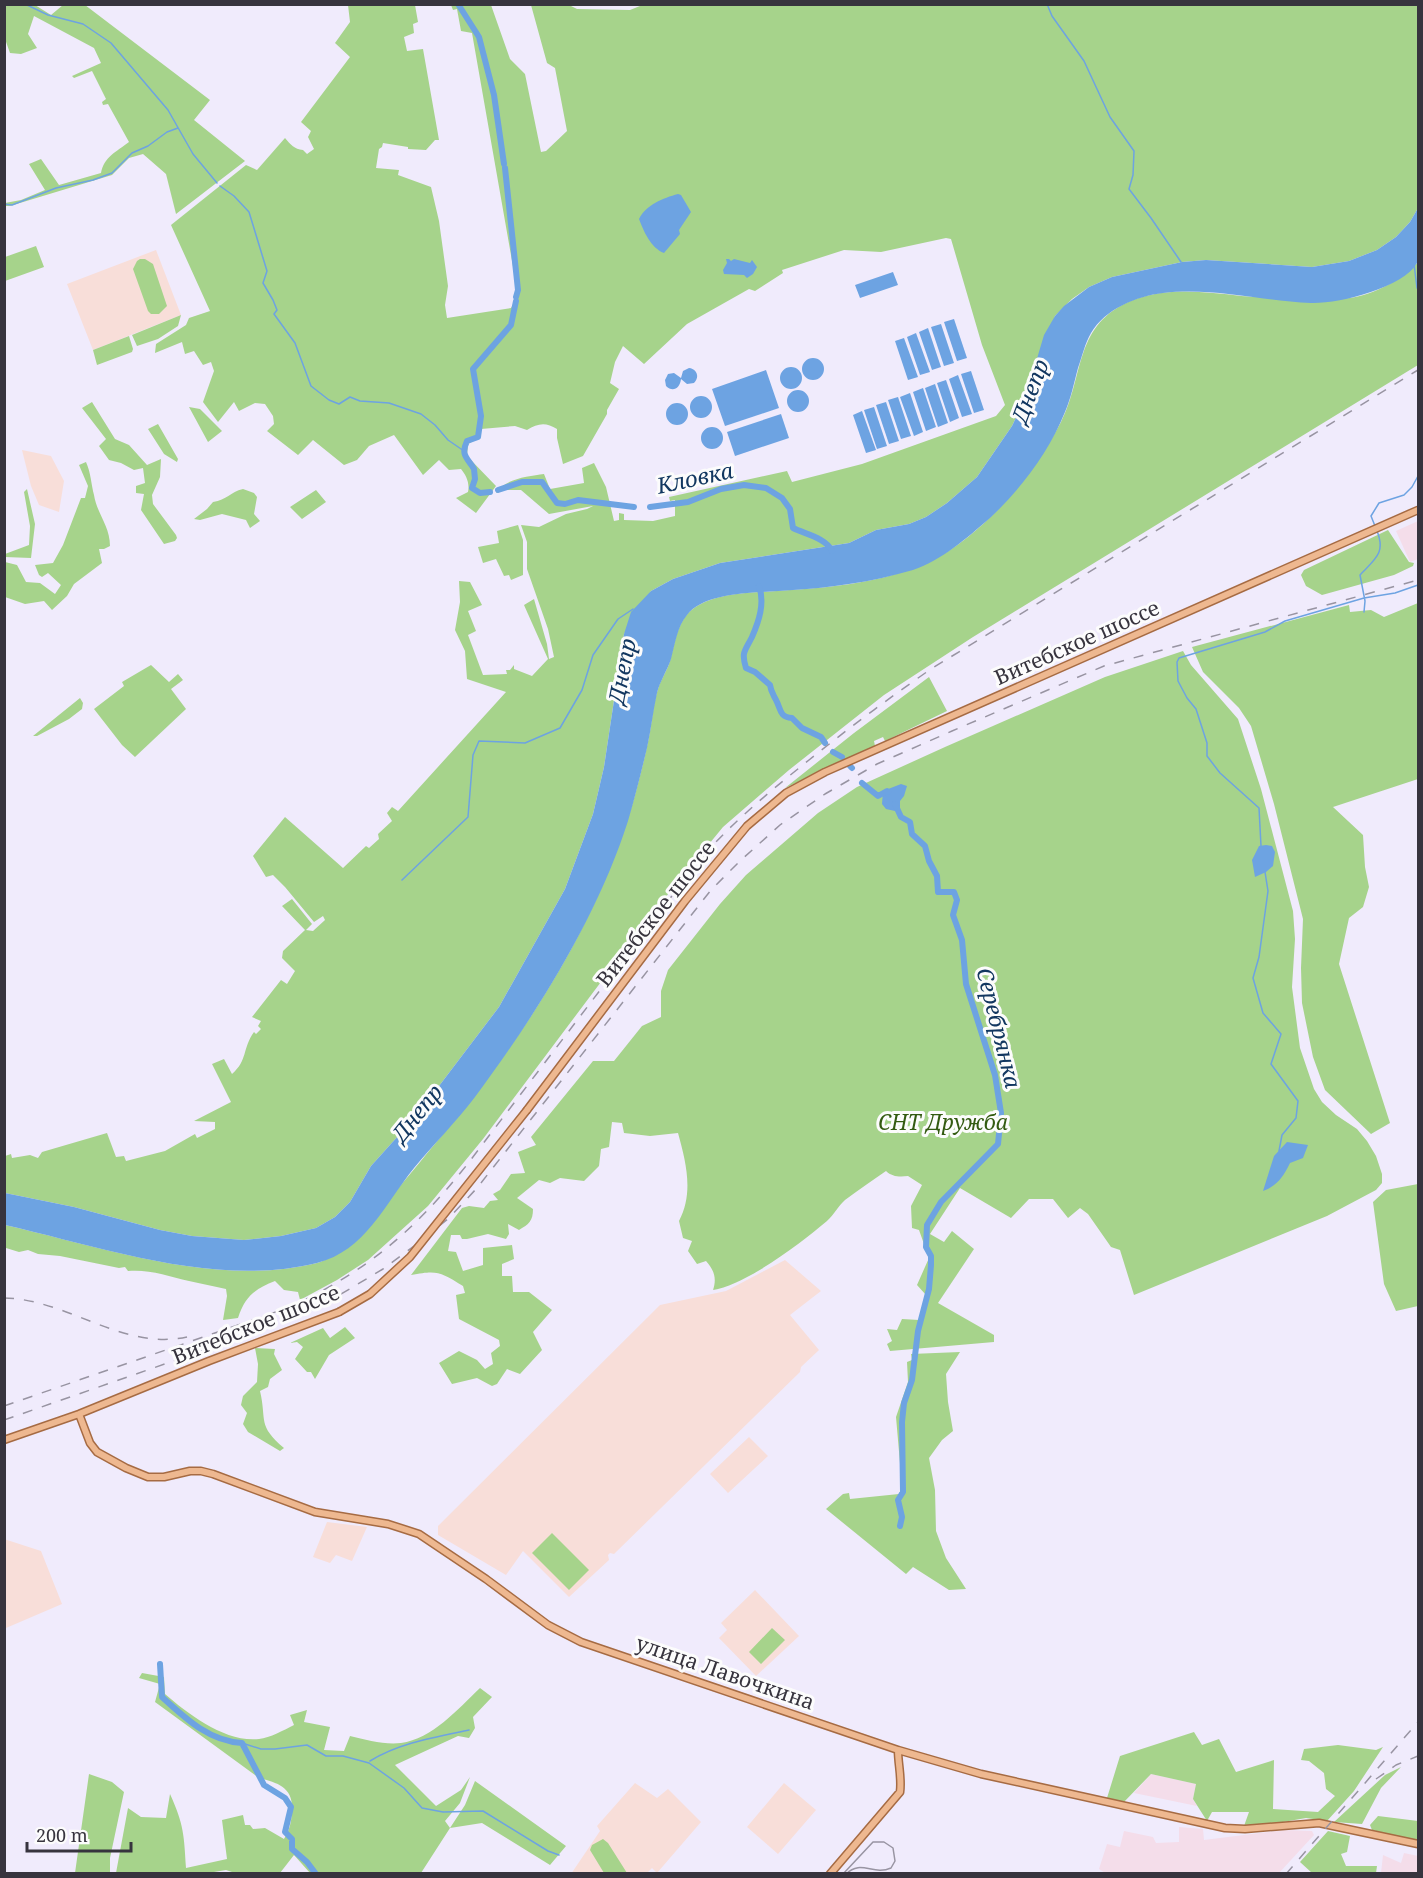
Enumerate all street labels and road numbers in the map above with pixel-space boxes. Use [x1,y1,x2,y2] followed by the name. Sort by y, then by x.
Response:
[990,593,1164,691] street label: Витебское шоссе
[589,835,721,992] street label: Витебское шоссе
[168,1278,343,1370] street label: Витебское шоссе
[632,1628,818,1716] street label: улица Лавочкина

